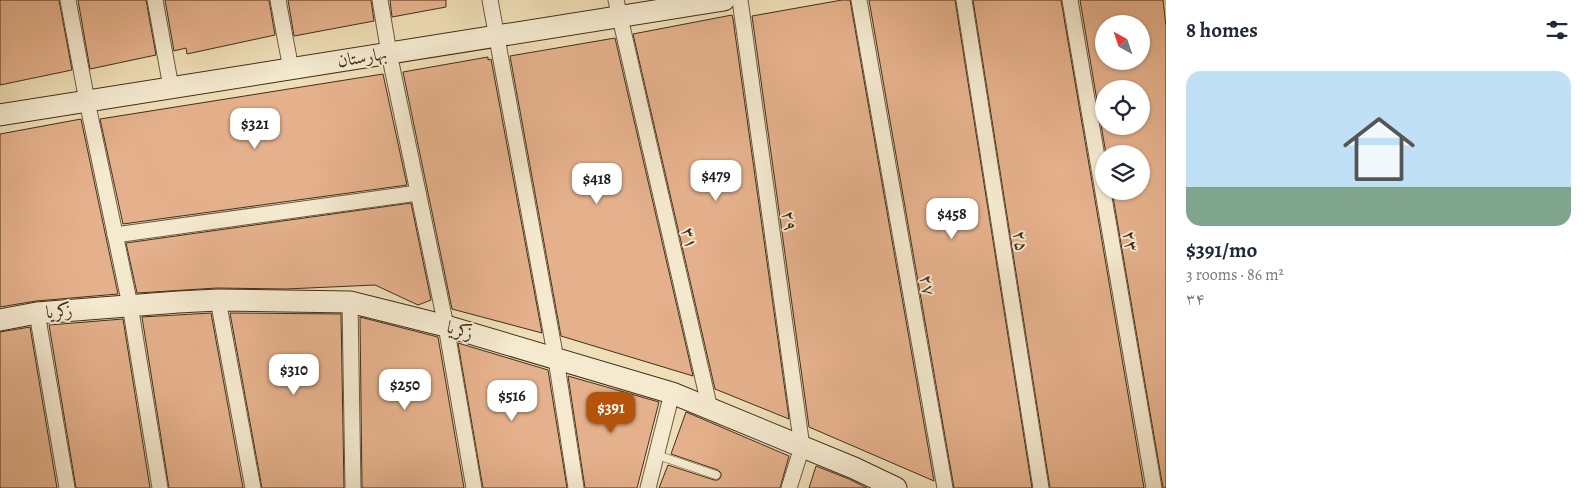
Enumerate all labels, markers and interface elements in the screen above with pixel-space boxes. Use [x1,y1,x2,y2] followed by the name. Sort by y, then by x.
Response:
[1095,15,1150,70] north arrow
[1095,15,1150,200] map controls
[1186,16,1258,44] text: 8 homes
[1543,16,1571,44] icon: filters
[335,41,389,73] street label: بهارستان
[1095,80,1150,135] button: locate
[1334,104,1424,194] icon: home
[225,108,285,150] pin: $321
[241,113,269,135] text: $321
[1095,145,1150,200] button: layers
[686,160,746,202] pin: $479
[567,162,627,205] pin: $418
[701,165,731,187] text: $479
[583,168,611,190] text: $418
[922,198,982,240] pin: $458
[937,203,967,225] text: $458
[777,209,803,233] street label: ۲۹
[676,225,704,251] street label: ۳۱
[1008,229,1034,253] street label: ۲۵
[1117,229,1145,253] street label: ۲۳
[1186,236,1257,264] text: $391/mo
[1186,264,1284,286] text: 3 rooms · 86 m²
[914,273,942,297] street label: ۲۷
[1186,288,1205,310] text: ۳۴
[45,298,73,324] street label: زکریا
[444,315,476,345] street label: زکریا
[264,354,324,396] pin: $310
[280,359,308,381] text: $310
[375,368,435,411] pin: $250
[390,374,420,396] text: $250
[482,380,542,422] pin: $516
[498,385,526,407] text: $516
[581,392,641,434] pin: $391
[597,397,625,419] text: $391

